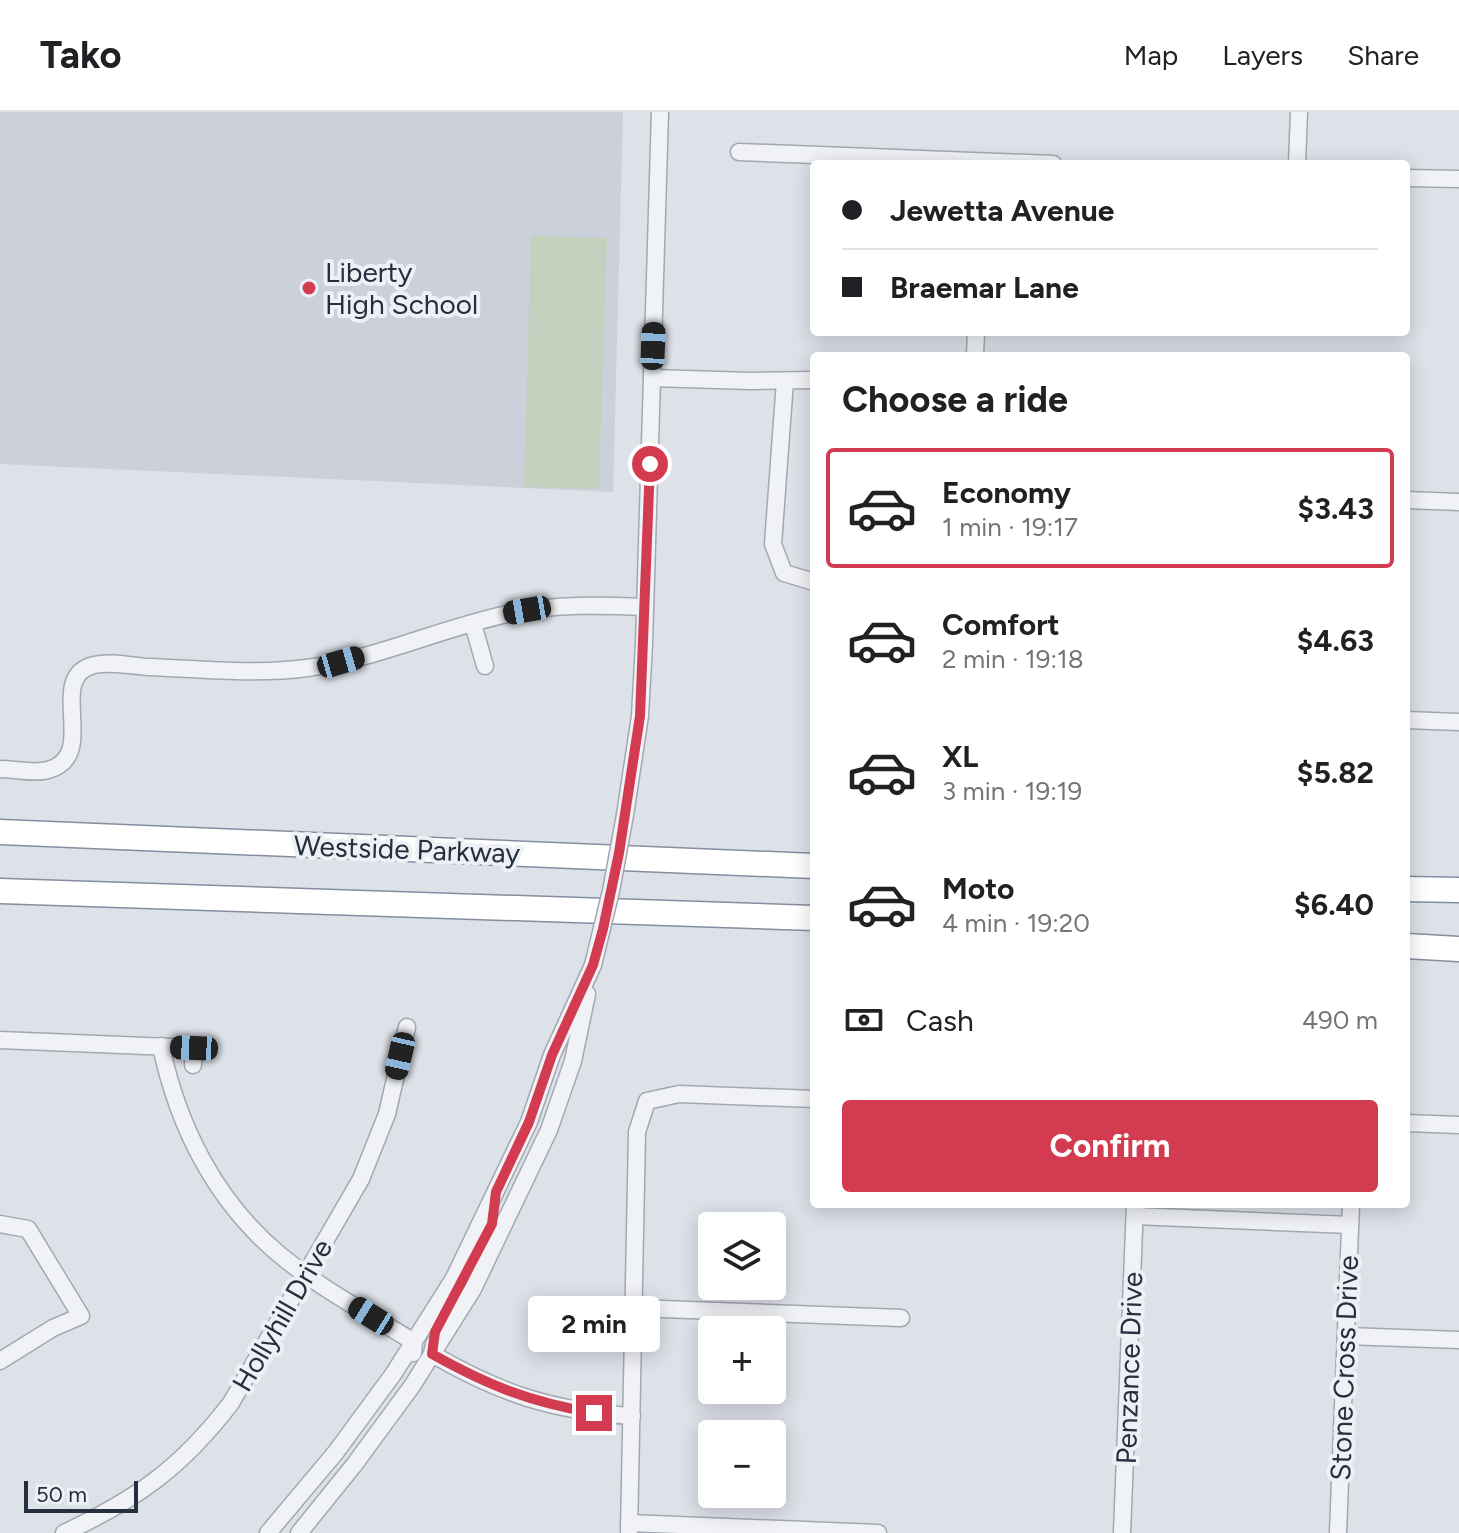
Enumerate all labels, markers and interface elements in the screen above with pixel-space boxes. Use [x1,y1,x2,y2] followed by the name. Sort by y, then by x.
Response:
[40,32,121,78] text: Tako
[1124,38,1178,72] text: Map
[1222,38,1303,72] text: Layers
[1347,38,1419,72] text: Share
[890,192,1114,229] text: Jewetta Avenue
[325,255,478,321] place label: Liberty High School
[890,269,1079,306] text: Braemar Lane
[300,279,318,297] marker: Liberty High School
[640,322,666,370] car
[842,378,1068,421] text: Choose a ride
[632,446,668,482] route start
[846,472,918,544] icon: car
[942,474,1071,511] text: Economy
[1298,490,1374,527] text: $3.43
[942,511,1078,543] text: 1 min · 19:17
[501,594,553,626] car
[846,604,918,676] icon: car
[942,606,1060,643] text: Comfort
[1297,622,1374,659] text: $4.63
[942,643,1084,675] text: 2 min · 19:18
[315,644,367,680] car
[846,736,918,808] icon: car
[942,738,978,775] text: XL
[1297,754,1374,791] text: $5.82
[942,775,1082,807] text: 3 min · 19:19
[293,828,521,870] street label: Westside Parkway
[846,868,918,940] icon: car
[942,870,1014,907] text: Moto
[1294,886,1374,923] text: $6.40
[942,907,1090,939] text: 4 min · 19:20
[842,998,886,1042] icon: cash
[906,1002,974,1039] text: Cash
[1302,1004,1378,1036] text: 490 m
[383,1030,417,1082] car
[170,1035,218,1061] car
[842,1100,1378,1192] button: Confirm
[698,1212,786,1508] map controls
[698,1212,786,1300] button: layers
[225,1233,339,1397] street label: Hollyhill Drive
[1323,1255,1365,1481] street label: Stone Cross Drive
[1109,1271,1149,1465] street label: Penzance Drive
[344,1293,398,1339] car
[528,1297,660,1353] callout: 2 min
[561,1308,627,1340] text: 2 min
[698,1316,786,1404] button: +
[576,1395,612,1431] route end
[698,1420,786,1508] button: −
[24,1477,138,1513] scale bar
[36,1481,87,1508] text: 50 m

